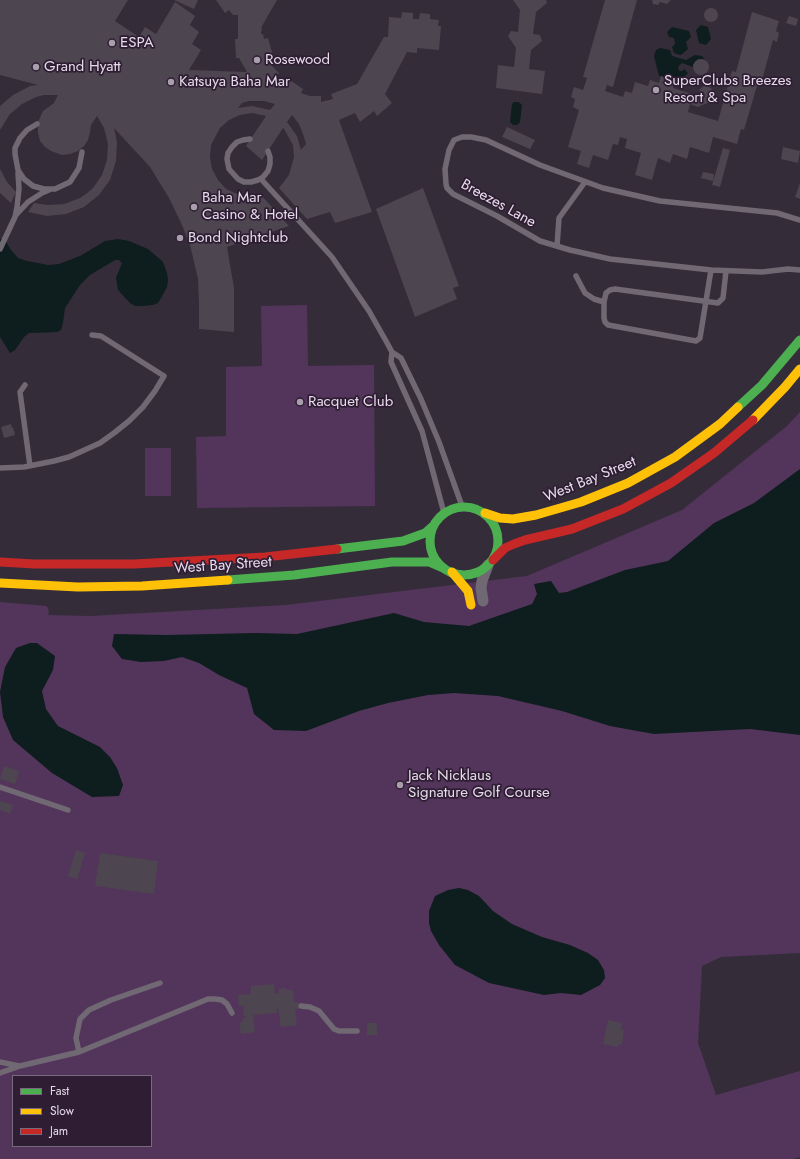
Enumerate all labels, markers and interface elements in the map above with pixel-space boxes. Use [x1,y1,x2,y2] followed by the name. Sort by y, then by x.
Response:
[120,34,154,52] place label: ESPA
[107,38,117,48] marker: ESPA
[265,51,330,69] place label: Rosewood
[252,55,262,65] marker: Rosewood
[44,58,121,76] place label: Grand Hyatt
[31,62,41,72] marker: Grand Hyatt
[664,72,791,107] place label: SuperClubs Breezes Resort & Spa
[179,73,290,91] place label: Katsuya Baha Mar
[166,77,176,87] marker: Katsuya Baha Mar
[651,85,661,95] marker: SuperClubs Breezes Resort & Spa
[457,176,539,232] street label: Breezes Lane
[202,189,298,224] place label: Baha Mar Casino & Hotel
[189,202,199,212] marker: Baha Mar Casino & Hotel
[188,229,288,247] place label: Bond Nightclub
[175,233,185,243] marker: Bond Nightclub
[308,393,393,411] place label: Racquet Club
[295,397,305,407] marker: Racquet Club
[541,453,639,507] street label: West Bay Street
[174,554,272,578] street label: West Bay Street
[408,767,550,802] place label: Jack Nicklaus Signature Golf Course
[395,780,405,790] marker: Jack Nicklaus Signature Golf Course
[12,1075,152,1147] legend
[50,1082,69,1100] text: Fast
[50,1102,74,1120] text: Slow
[50,1122,68,1140] text: Jam

